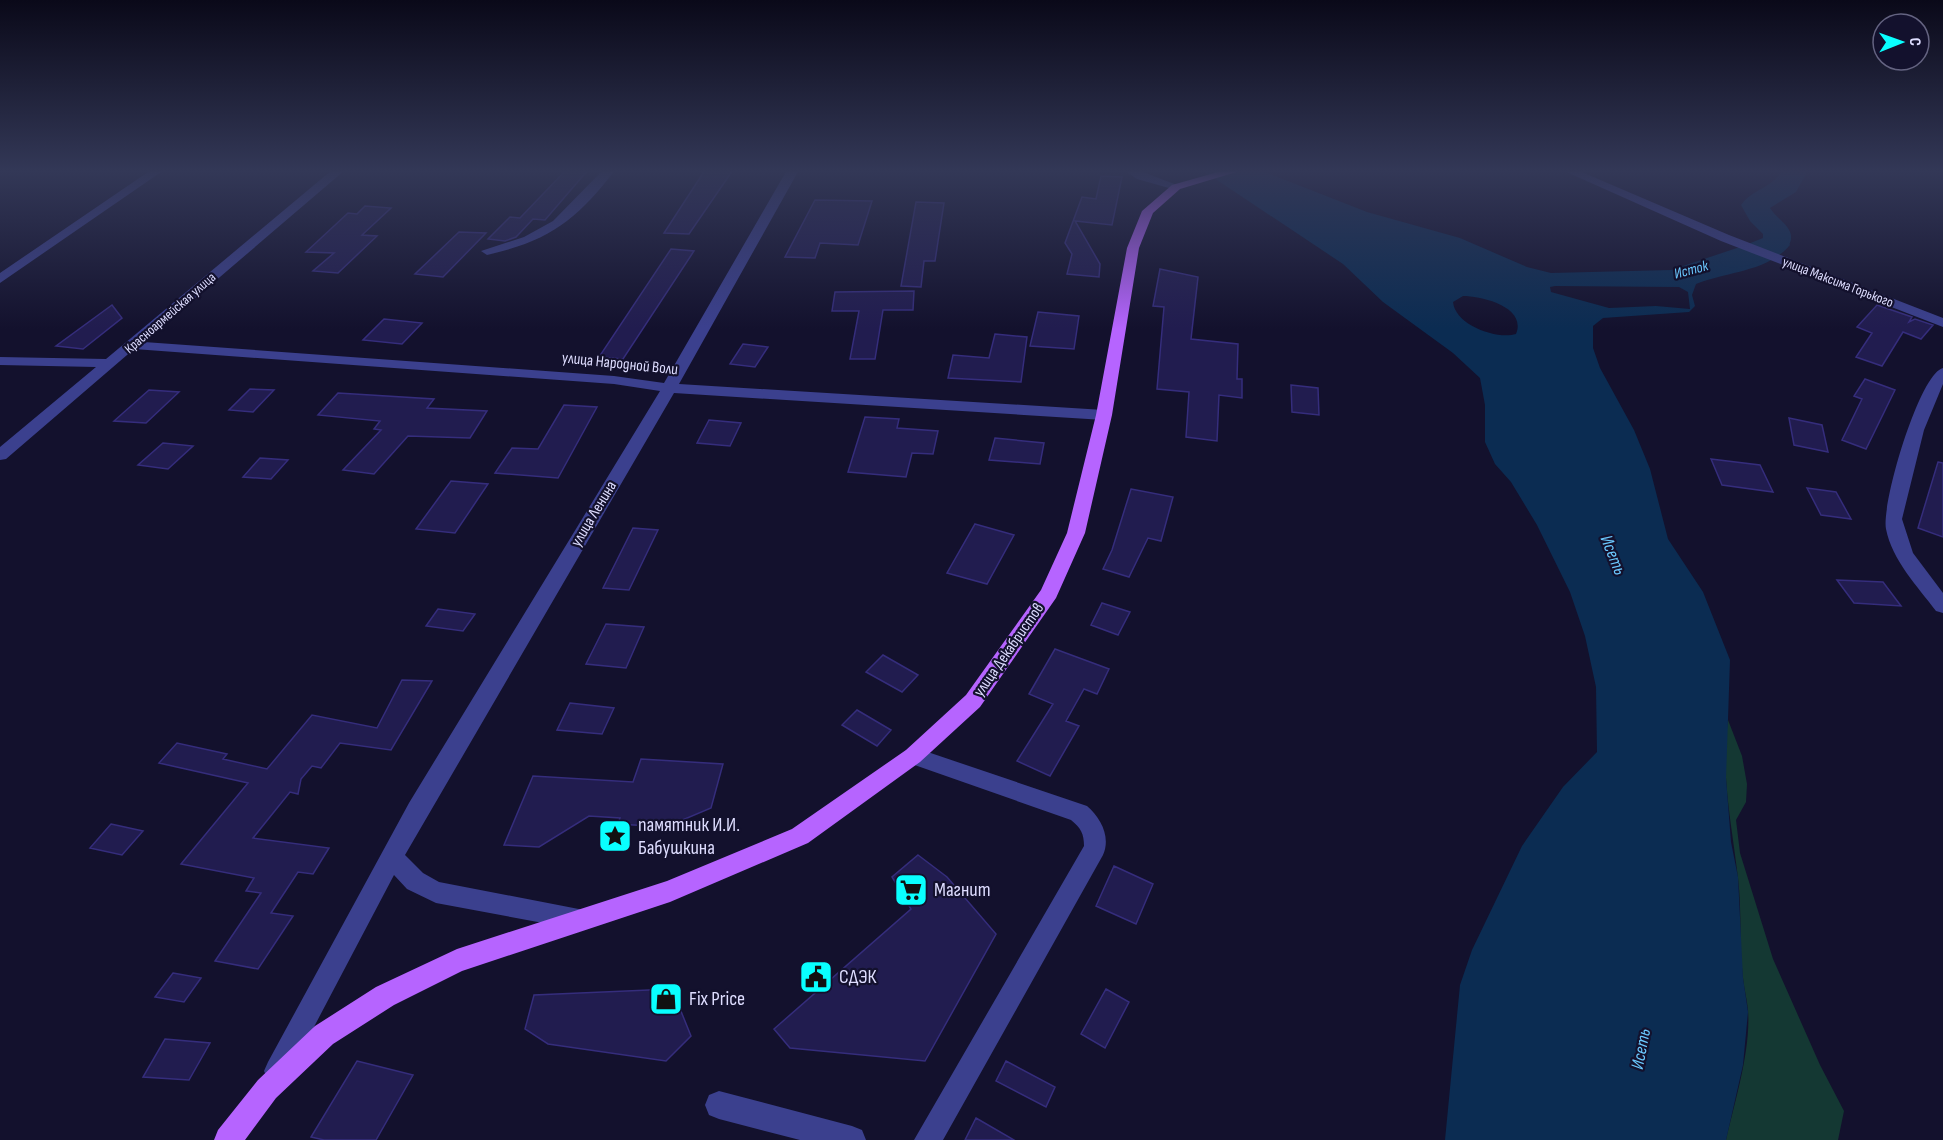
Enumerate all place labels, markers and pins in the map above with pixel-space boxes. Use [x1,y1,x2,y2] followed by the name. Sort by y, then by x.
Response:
[638,813,740,860] place label: памятник И.И. Бабушкина
[597,818,633,854] place icon: памятник И.И. Бабушкина
[893,872,929,908] supermarket icon: Магнит
[934,878,991,902] place label: Магнит
[798,959,834,995] public building icon: СДЭК
[839,965,877,989] place label: СДЭК
[648,981,684,1017] shop icon: Fix Price
[689,987,745,1011] place label: Fix Price

